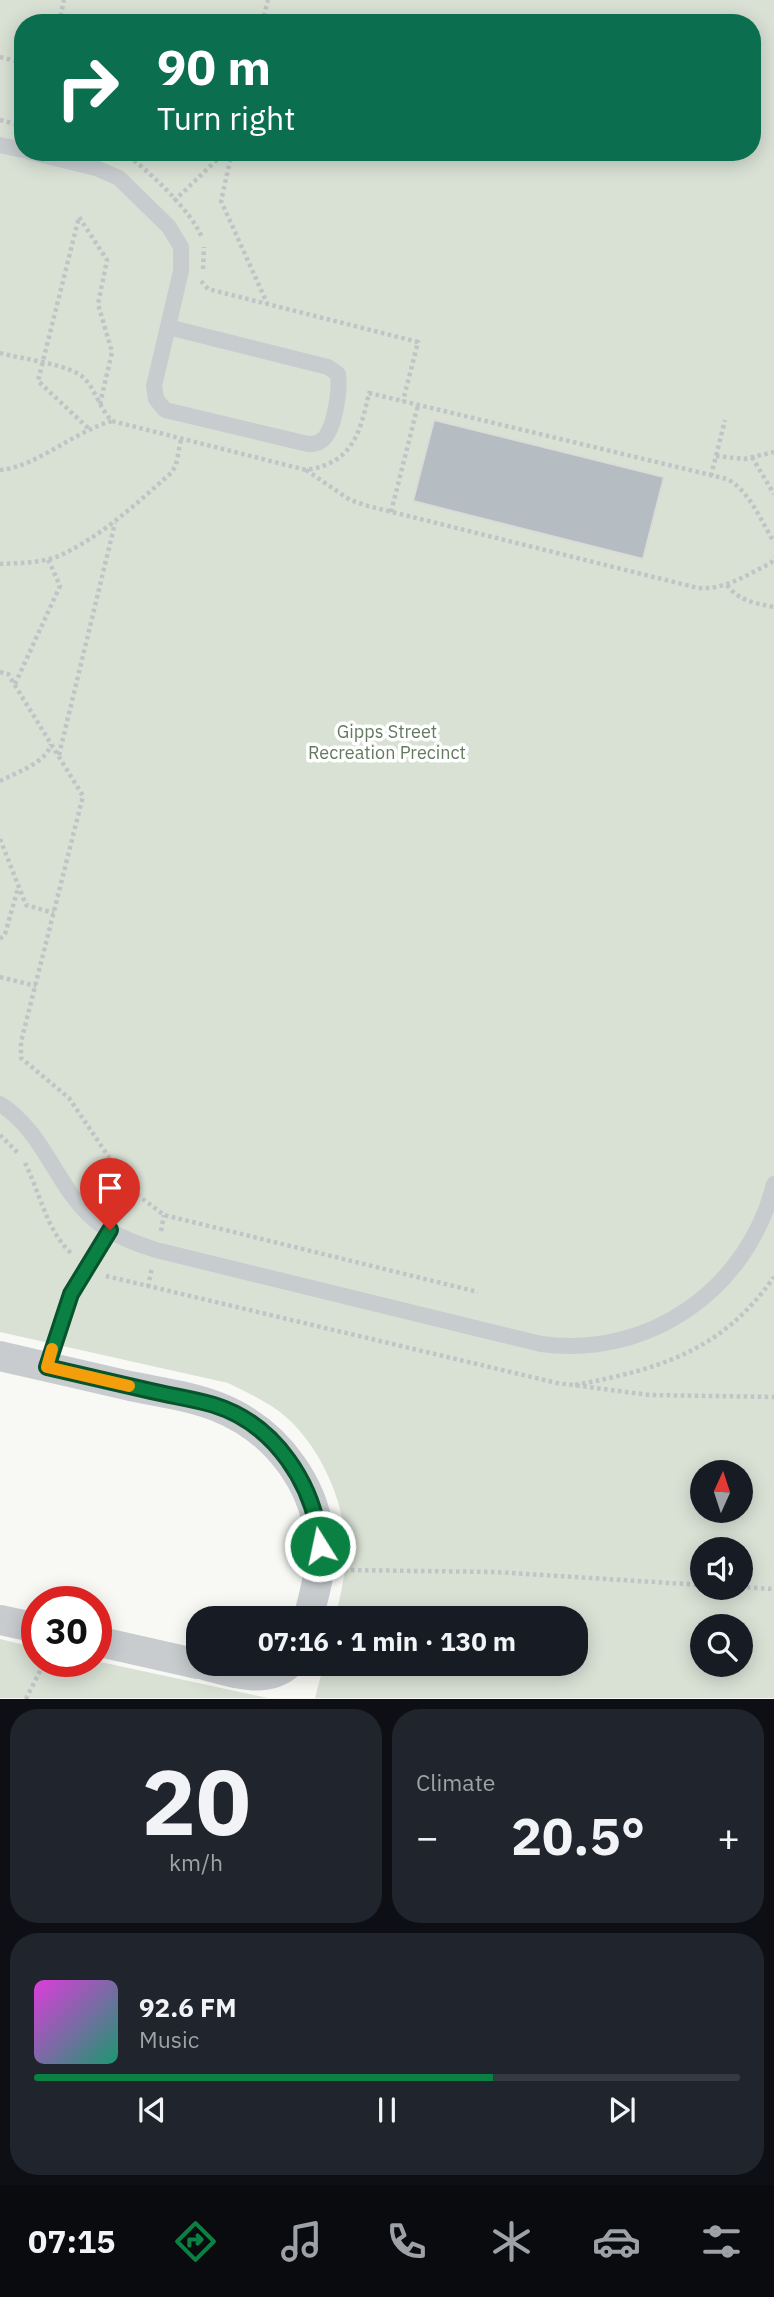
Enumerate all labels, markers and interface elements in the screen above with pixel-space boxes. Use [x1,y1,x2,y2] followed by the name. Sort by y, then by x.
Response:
[157,35,271,98] text: 90 m
[42,42,133,133] icon: right
[157,97,295,139] text: Turn right
[308,720,466,764] park label: Gipps Street Recreation Precinct
[80,1158,140,1230] pin
[91,1169,129,1207] icon: arrive
[690,1460,752,1522] north arrow
[690,1460,753,1677] map controls
[283,1509,357,1583] position arrow
[690,1537,753,1600] button: sound
[21,1586,112,1677] speed limit sign: 30
[690,1614,753,1677] button: search
[258,1624,516,1658] text: 07:16 · 1 min · 130 m
[141,1742,251,1860] text: 20
[416,1767,495,1797] text: Climate
[511,1802,645,1869] text: 20.5°
[416,1812,439,1861] text: −
[717,1812,740,1861] text: +
[169,1847,223,1877] text: km/h
[139,1990,237,2024] text: 92.6 FM
[139,2024,199,2054] text: Music
[133,2091,171,2129] icon: previous
[368,2091,406,2129] icon: pause
[603,2091,641,2129] icon: next
[171,2217,220,2266] icon: directions
[277,2217,326,2266] icon: music
[382,2217,431,2266] icon: phone
[487,2217,536,2266] icon: climate
[592,2217,641,2266] icon: car
[697,2217,746,2266] icon: filters
[28,2220,115,2262] text: 07:15

